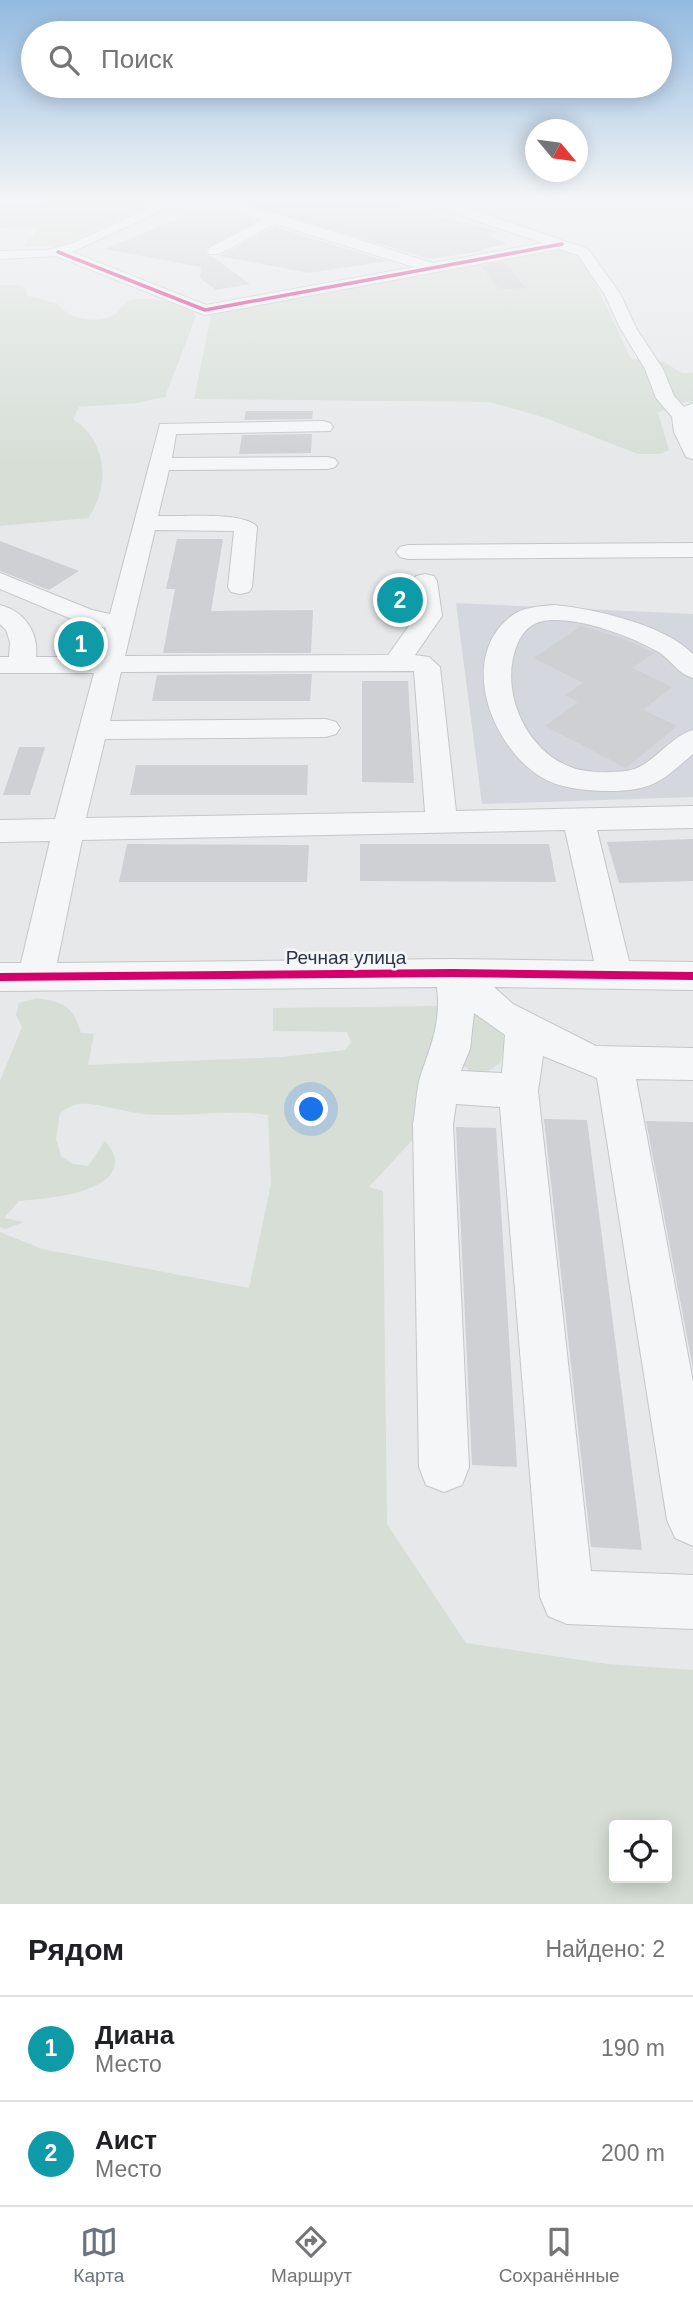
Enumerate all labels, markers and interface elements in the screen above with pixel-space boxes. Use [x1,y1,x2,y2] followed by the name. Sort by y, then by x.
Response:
[21,21,672,98] search box
[45,41,83,79] icon: search
[101,44,173,74] text: Поиск
[525,119,588,182] north arrow
[377,574,423,626] pin: 2
[58,618,104,670] pin: 1
[286,947,407,968] street label: Речная улица
[294,1092,328,1126] your location
[609,1820,672,1883] map controls
[609,1820,672,1883] button: locate
[28,1933,124,1966] text: Рядом
[545,1936,665,1962] text: Найдено: 2
[95,2020,174,2050] text: Диана
[45,2035,57,2061] text: 1
[601,2035,665,2061] text: 190 m
[95,2051,162,2077] text: Место
[95,2125,157,2155] text: Аист
[45,2140,57,2166] text: 2
[601,2140,665,2166] text: 200 m
[95,2156,162,2182] text: Место
[73,2223,124,2287] tab: Карта
[271,2223,352,2287] tab: Маршрут
[499,2223,620,2287] tab: Сохранённые

